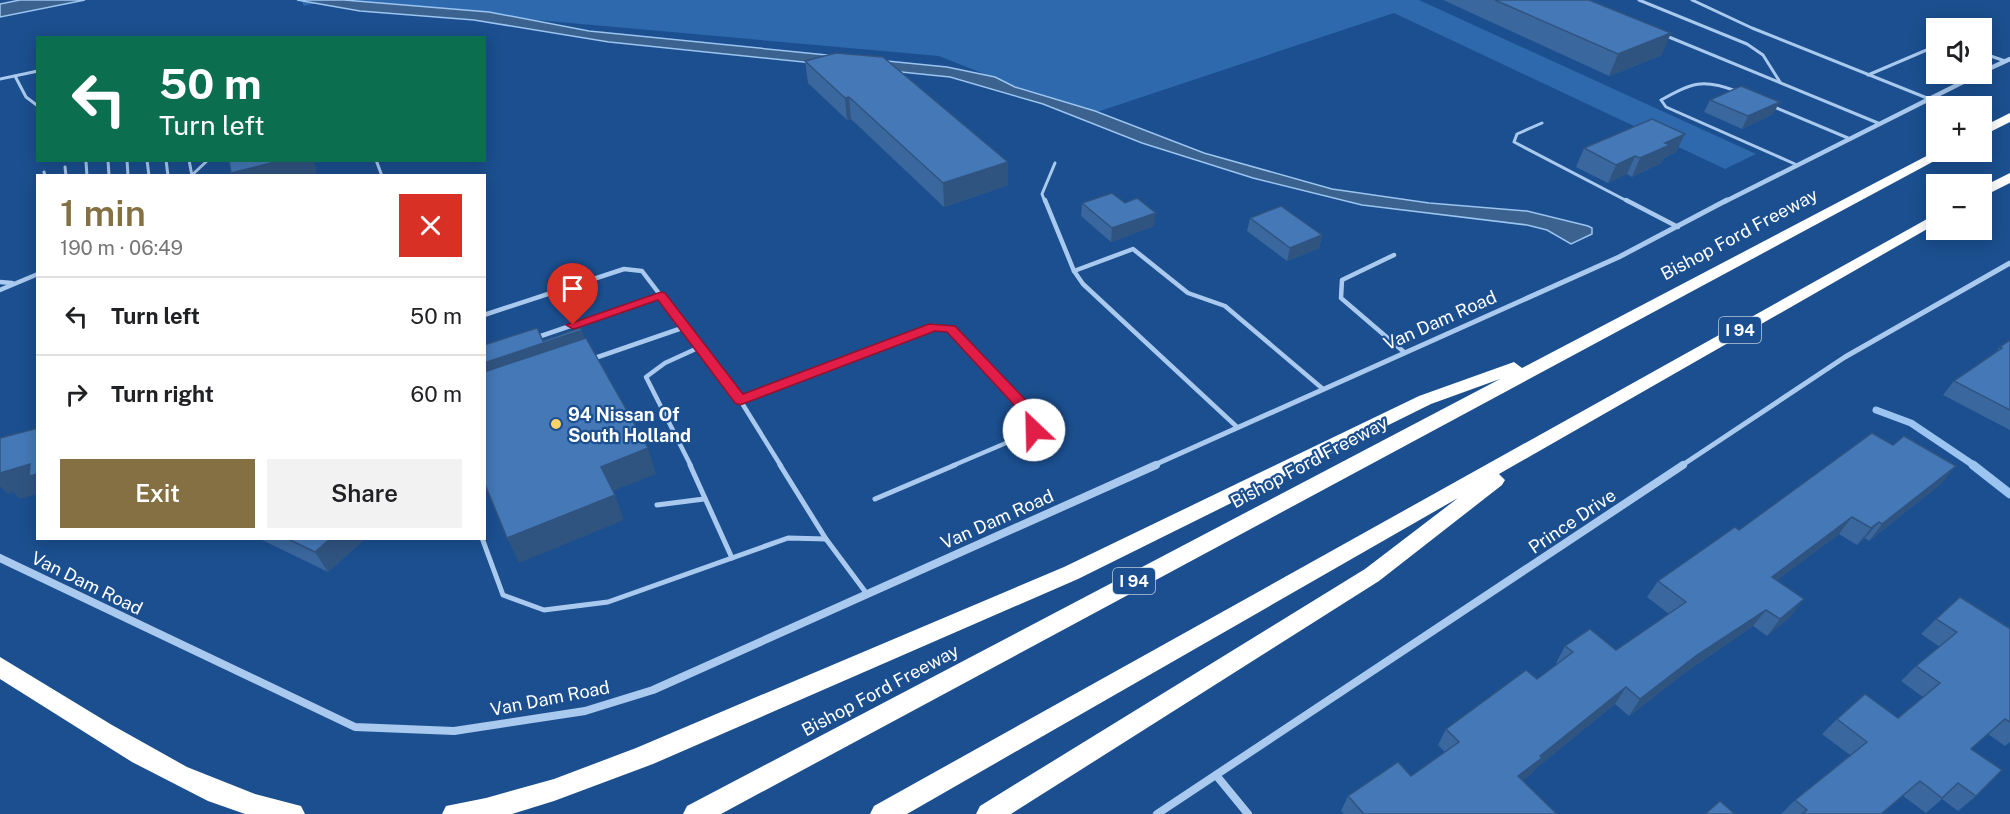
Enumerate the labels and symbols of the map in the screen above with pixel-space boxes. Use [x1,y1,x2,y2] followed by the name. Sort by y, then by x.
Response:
[1657,184,1821,284] street label: Bishop Ford Freeway
[547,263,598,325] pin
[1380,286,1500,354] street label: Van Dam Road
[1719,317,1761,343] road number: I 94
[1002,398,1066,462] position arrow
[568,404,691,446] place label: 94 Nissan Of South Holland
[1227,412,1391,512] street label: Bishop Ford Freeway
[549,417,563,431] marker: 94 Nissan Of South Holland
[1524,484,1620,558] street label: Prince Drive
[937,485,1057,553] street label: Van Dam Road
[28,547,146,619] street label: Van Dam Road
[1113,568,1155,594] road number: I 94
[798,640,962,740] street label: Bishop Ford Freeway
[489,676,611,720] street label: Van Dam Road

